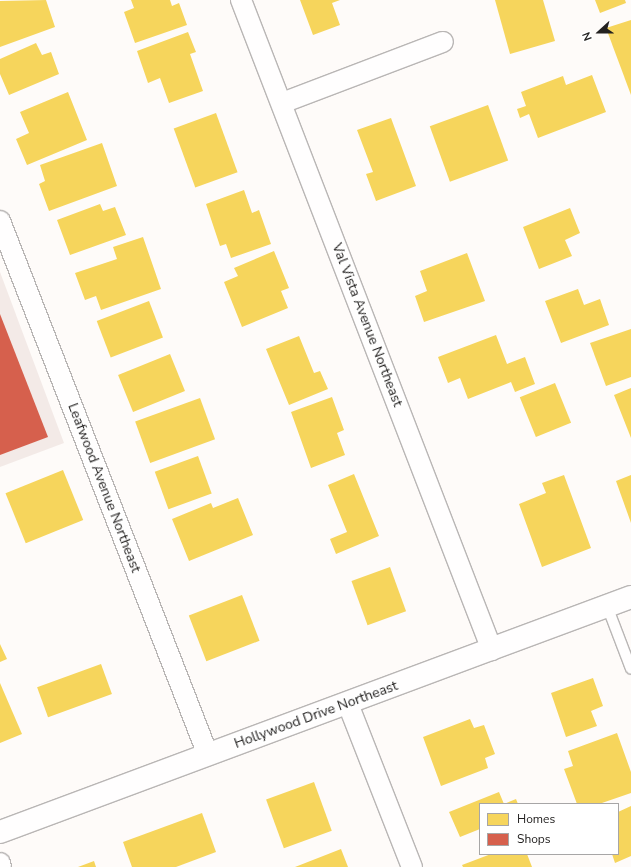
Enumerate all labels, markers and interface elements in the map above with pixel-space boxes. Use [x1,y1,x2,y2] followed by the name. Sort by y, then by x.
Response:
[579,12,619,52] north arrow
[579,30,596,43] text: N
[328,241,406,409] street label: Val Vista Avenue Northeast
[64,401,144,575] street label: Leafwood Avenue Northeast
[232,678,400,752] street label: Hollywood Drive Northeast
[479,803,619,855] legend
[517,811,555,827] text: Homes
[517,831,551,847] text: Shops

